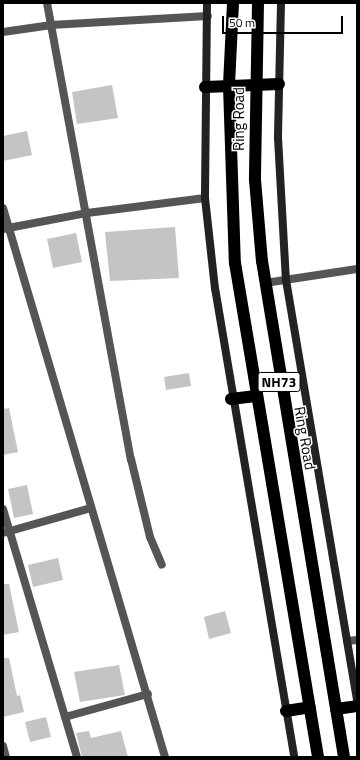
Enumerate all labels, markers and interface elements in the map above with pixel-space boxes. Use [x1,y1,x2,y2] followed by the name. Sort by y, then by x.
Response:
[224,8,345,34] scale bar
[229,13,255,32] text: 50 m
[230,87,248,151] street label: Ring Road
[257,370,301,394] road number: NH73
[291,405,319,471] street label: Ring Road

